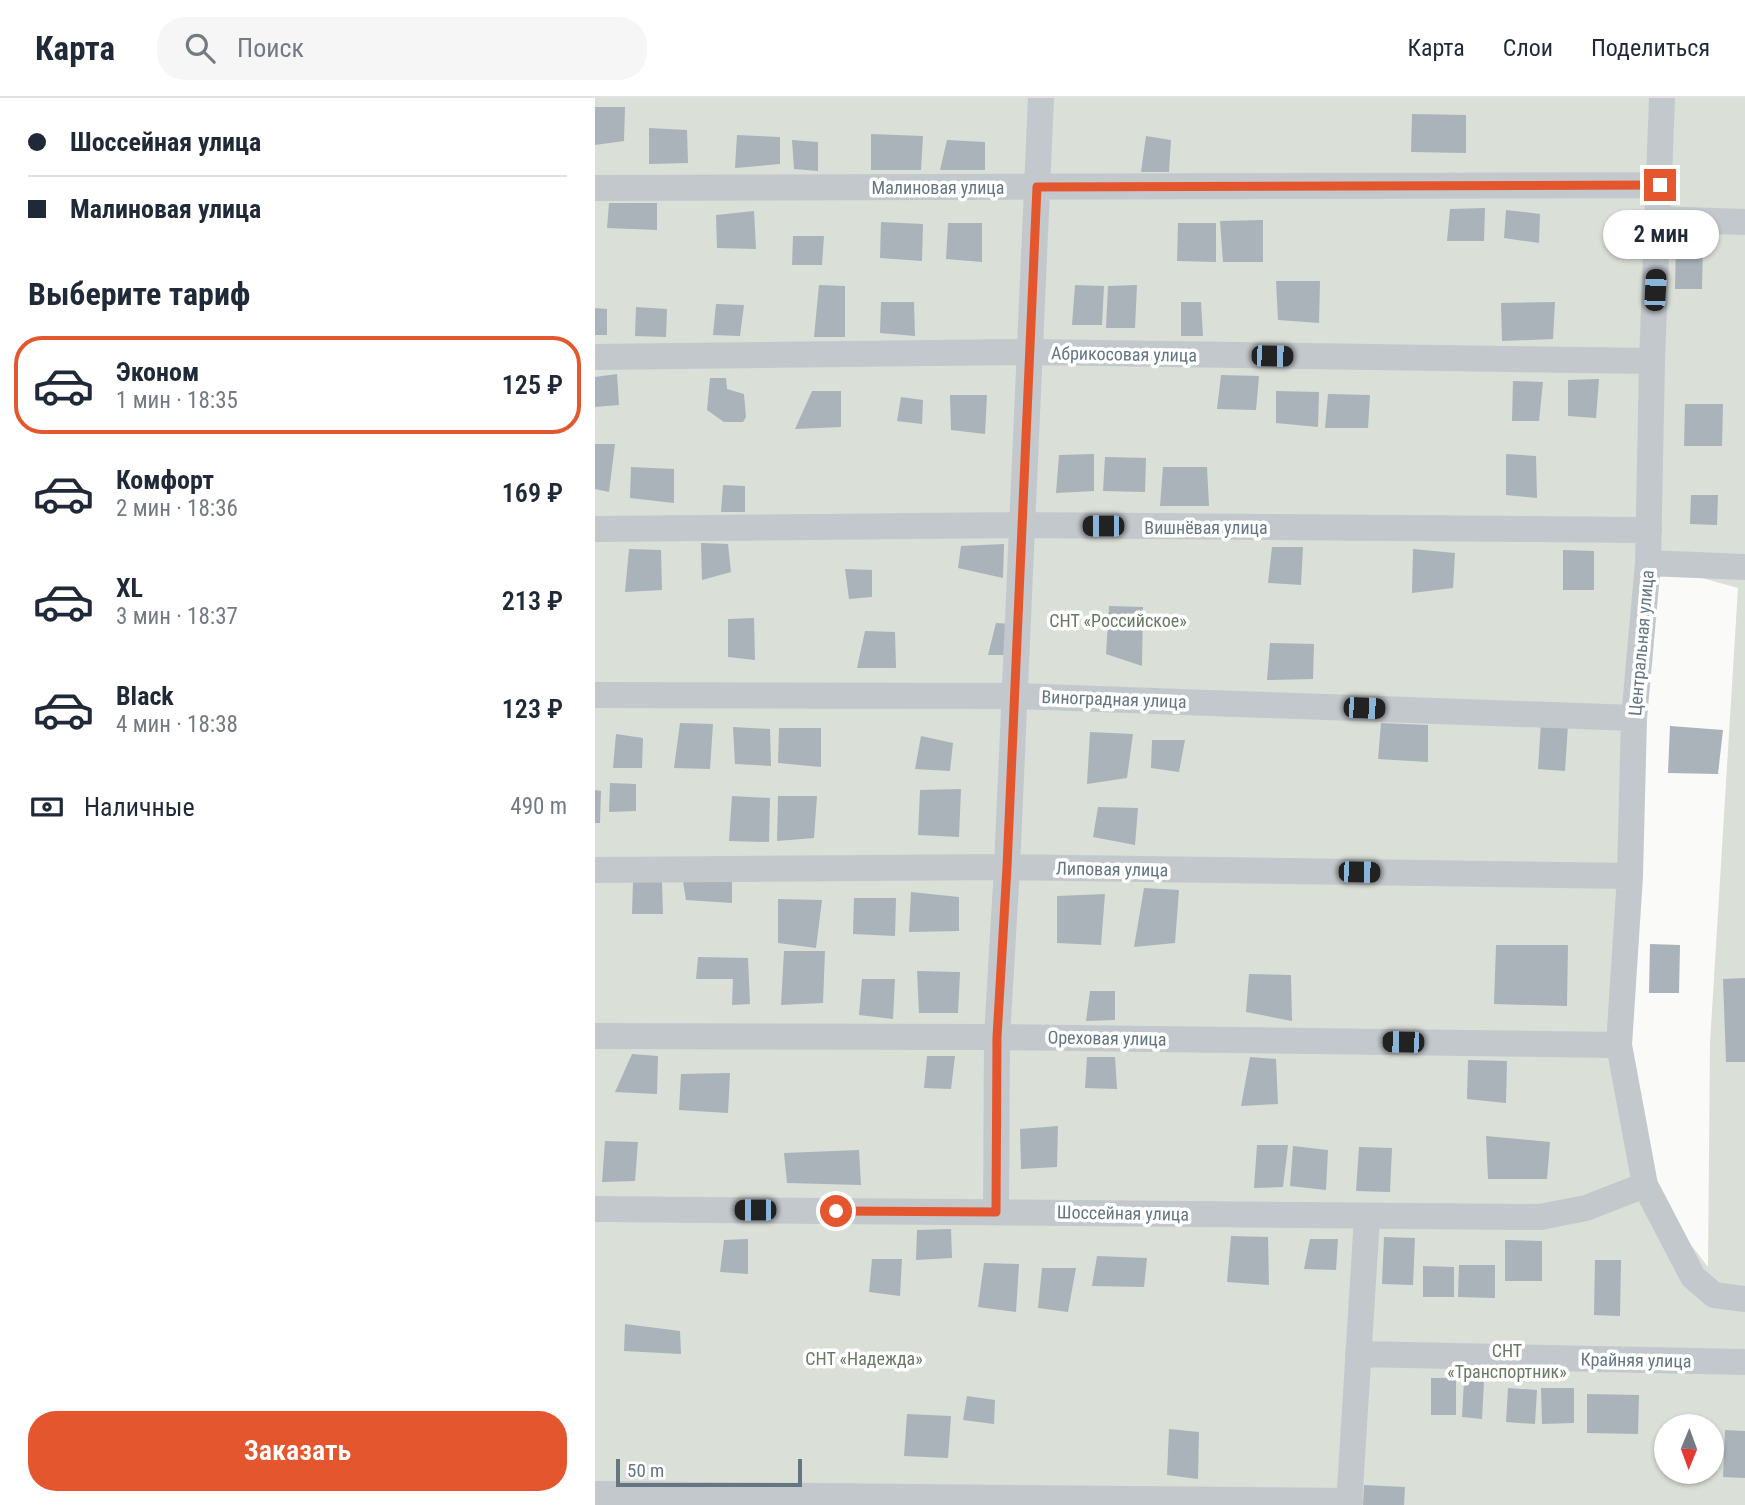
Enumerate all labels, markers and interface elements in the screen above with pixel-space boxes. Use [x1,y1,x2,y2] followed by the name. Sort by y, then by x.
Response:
[157,17,647,80] search box
[35,29,115,68] text: Карта
[181,29,219,67] icon: search
[237,33,304,63] text: Поиск
[1407,34,1465,62] text: Карта
[1503,34,1553,62] text: Слои
[1591,34,1710,62] text: Поделиться
[70,127,261,157] text: Шоссейная улица
[1644,169,1676,201] route end
[872,177,1004,198] street label: Малиновая улица
[70,194,261,224] text: Малиновая улица
[1602,210,1718,258] callout: 2 мин
[1633,221,1689,248] text: 2 мин
[1644,268,1667,312] car
[28,275,250,313] text: Выберите тариф
[1051,342,1197,366] street label: Абрикосовая улица
[1251,345,1294,367] car
[32,354,95,417] icon: car
[116,357,199,387] text: Эконом
[502,370,563,400] text: 125 ₽
[116,387,238,414] text: 1 мин · 18:35
[32,462,95,525] icon: car
[116,465,214,495] text: Комфорт
[502,478,563,508] text: 169 ₽
[116,495,238,522] text: 2 мин · 18:36
[1083,516,1125,537] car
[1144,517,1268,538] street label: Вишнёвая улица
[1624,569,1658,717] street label: Центральная улица
[32,570,95,633] icon: car
[116,573,143,603] text: XL
[502,586,563,616] text: 213 ₽
[116,603,238,630] text: 3 мин · 18:37
[1049,610,1187,631] park label: СНТ «Российское»
[32,678,95,741] icon: car
[116,681,174,711] text: Black
[1041,686,1187,712] street label: Виноградная улица
[502,694,563,724] text: 123 ₽
[1343,697,1386,719] car
[116,711,238,738] text: 4 мин · 18:38
[28,788,66,826] icon: cash
[84,792,195,822] text: Наличные
[510,793,567,820] text: 490 m
[1056,858,1168,880] street label: Липовая улица
[1338,861,1381,883] car
[1047,1026,1167,1050] street label: Ореховая улица
[1382,1031,1425,1053] car
[820,1195,852,1227] route start
[735,1200,777,1221] car
[1057,1201,1189,1225] street label: Шоссейная улица
[1447,1340,1567,1382] park label: СНТ «Транспортник»
[805,1348,923,1369] park label: СНТ «Надежда»
[1580,1349,1692,1371] street label: Крайняя улица
[28,1411,567,1491] button: Заказать
[1654,1414,1724,1484] north arrow
[1654,1414,1724,1484] map controls
[616,1456,801,1488] scale bar
[627,1459,664,1482] text: 50 m

